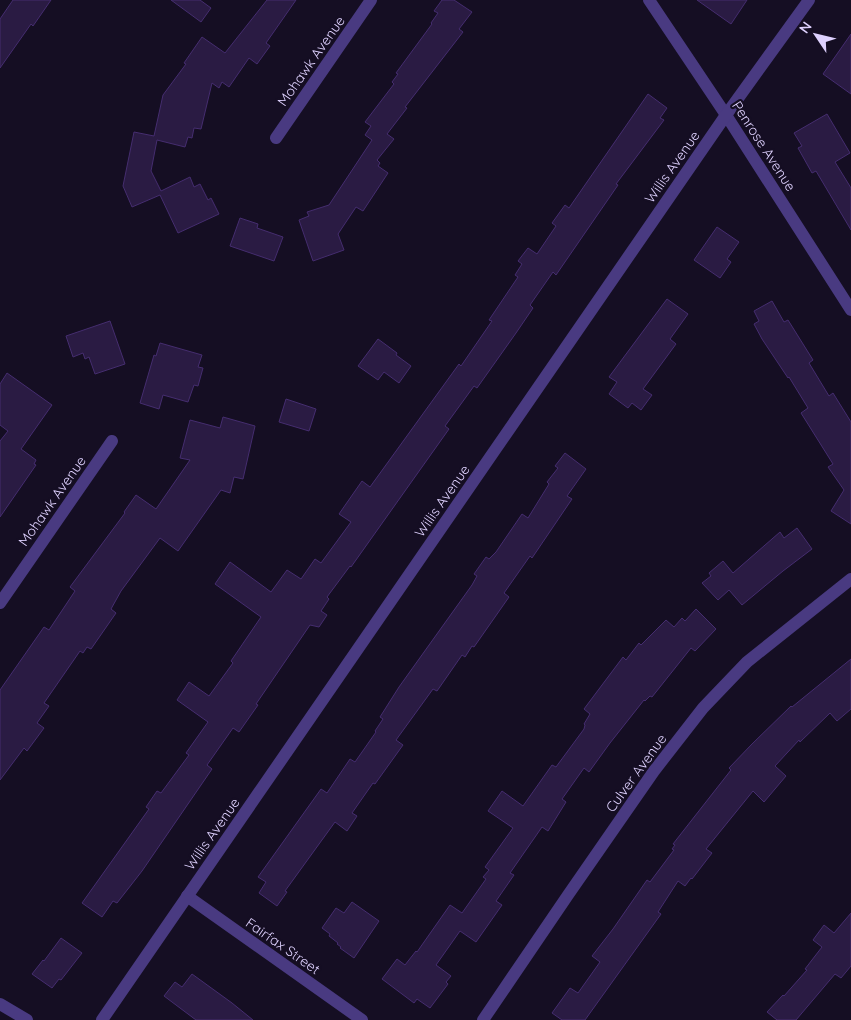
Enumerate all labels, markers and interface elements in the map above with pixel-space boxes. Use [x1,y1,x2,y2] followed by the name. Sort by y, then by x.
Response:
[791,10,841,60] north arrow
[273,12,349,110] street label: Mohawk Avenue
[795,18,816,37] text: N
[728,98,800,195] street label: Penrose Avenue
[640,127,704,207] street label: Willis Avenue
[14,452,90,550] street label: Mohawk Avenue
[410,461,474,541] street label: Willis Avenue
[602,730,670,816] street label: Culver Avenue
[180,794,244,874] street label: Willis Avenue
[242,914,324,978] street label: Fairfax Street

